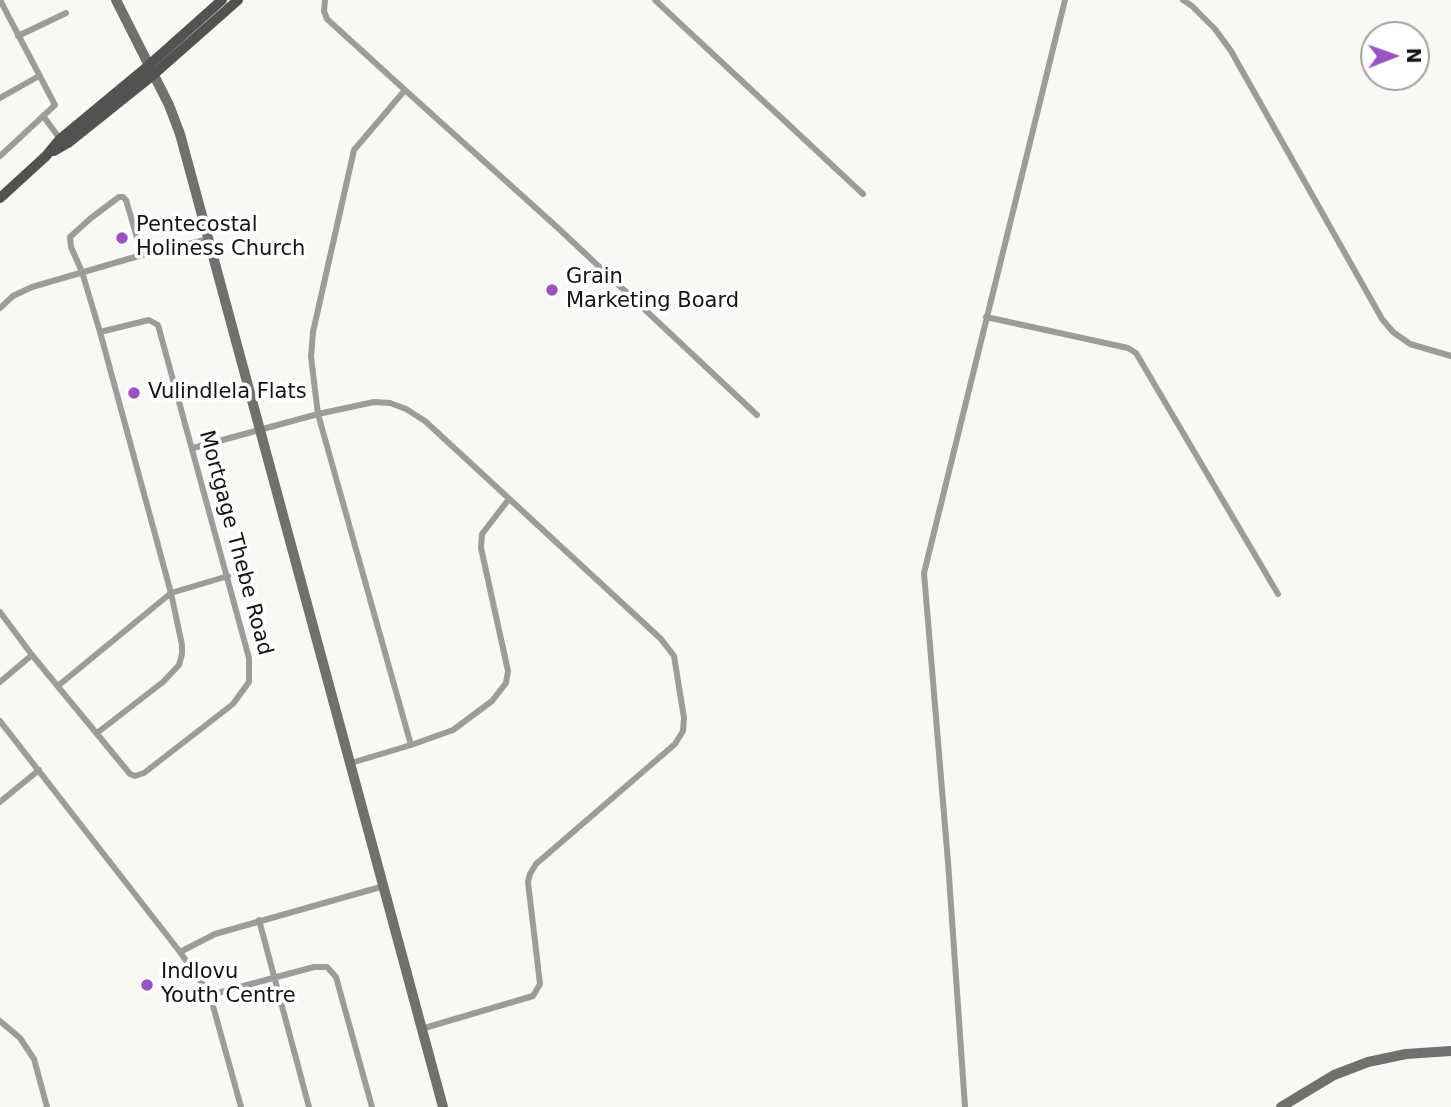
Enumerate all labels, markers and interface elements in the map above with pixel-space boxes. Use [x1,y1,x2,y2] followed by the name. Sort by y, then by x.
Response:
[1360,21,1430,91] north arrow
[1403,48,1425,64] text: N
[136,213,305,263] place label: Pentecostal Holiness Church
[114,230,130,246] marker: Pentecostal Holiness Church
[566,265,739,315] place label: Grain Marketing Board
[544,282,560,298] marker: Grain Marketing Board
[148,380,307,406] place label: Vulindlela Flats
[126,385,142,401] marker: Vulindlela Flats
[193,428,277,658] street label: Mortgage Thebe Road
[161,960,296,1010] place label: Indlovu Youth Centre
[139,977,155,993] marker: Indlovu Youth Centre

